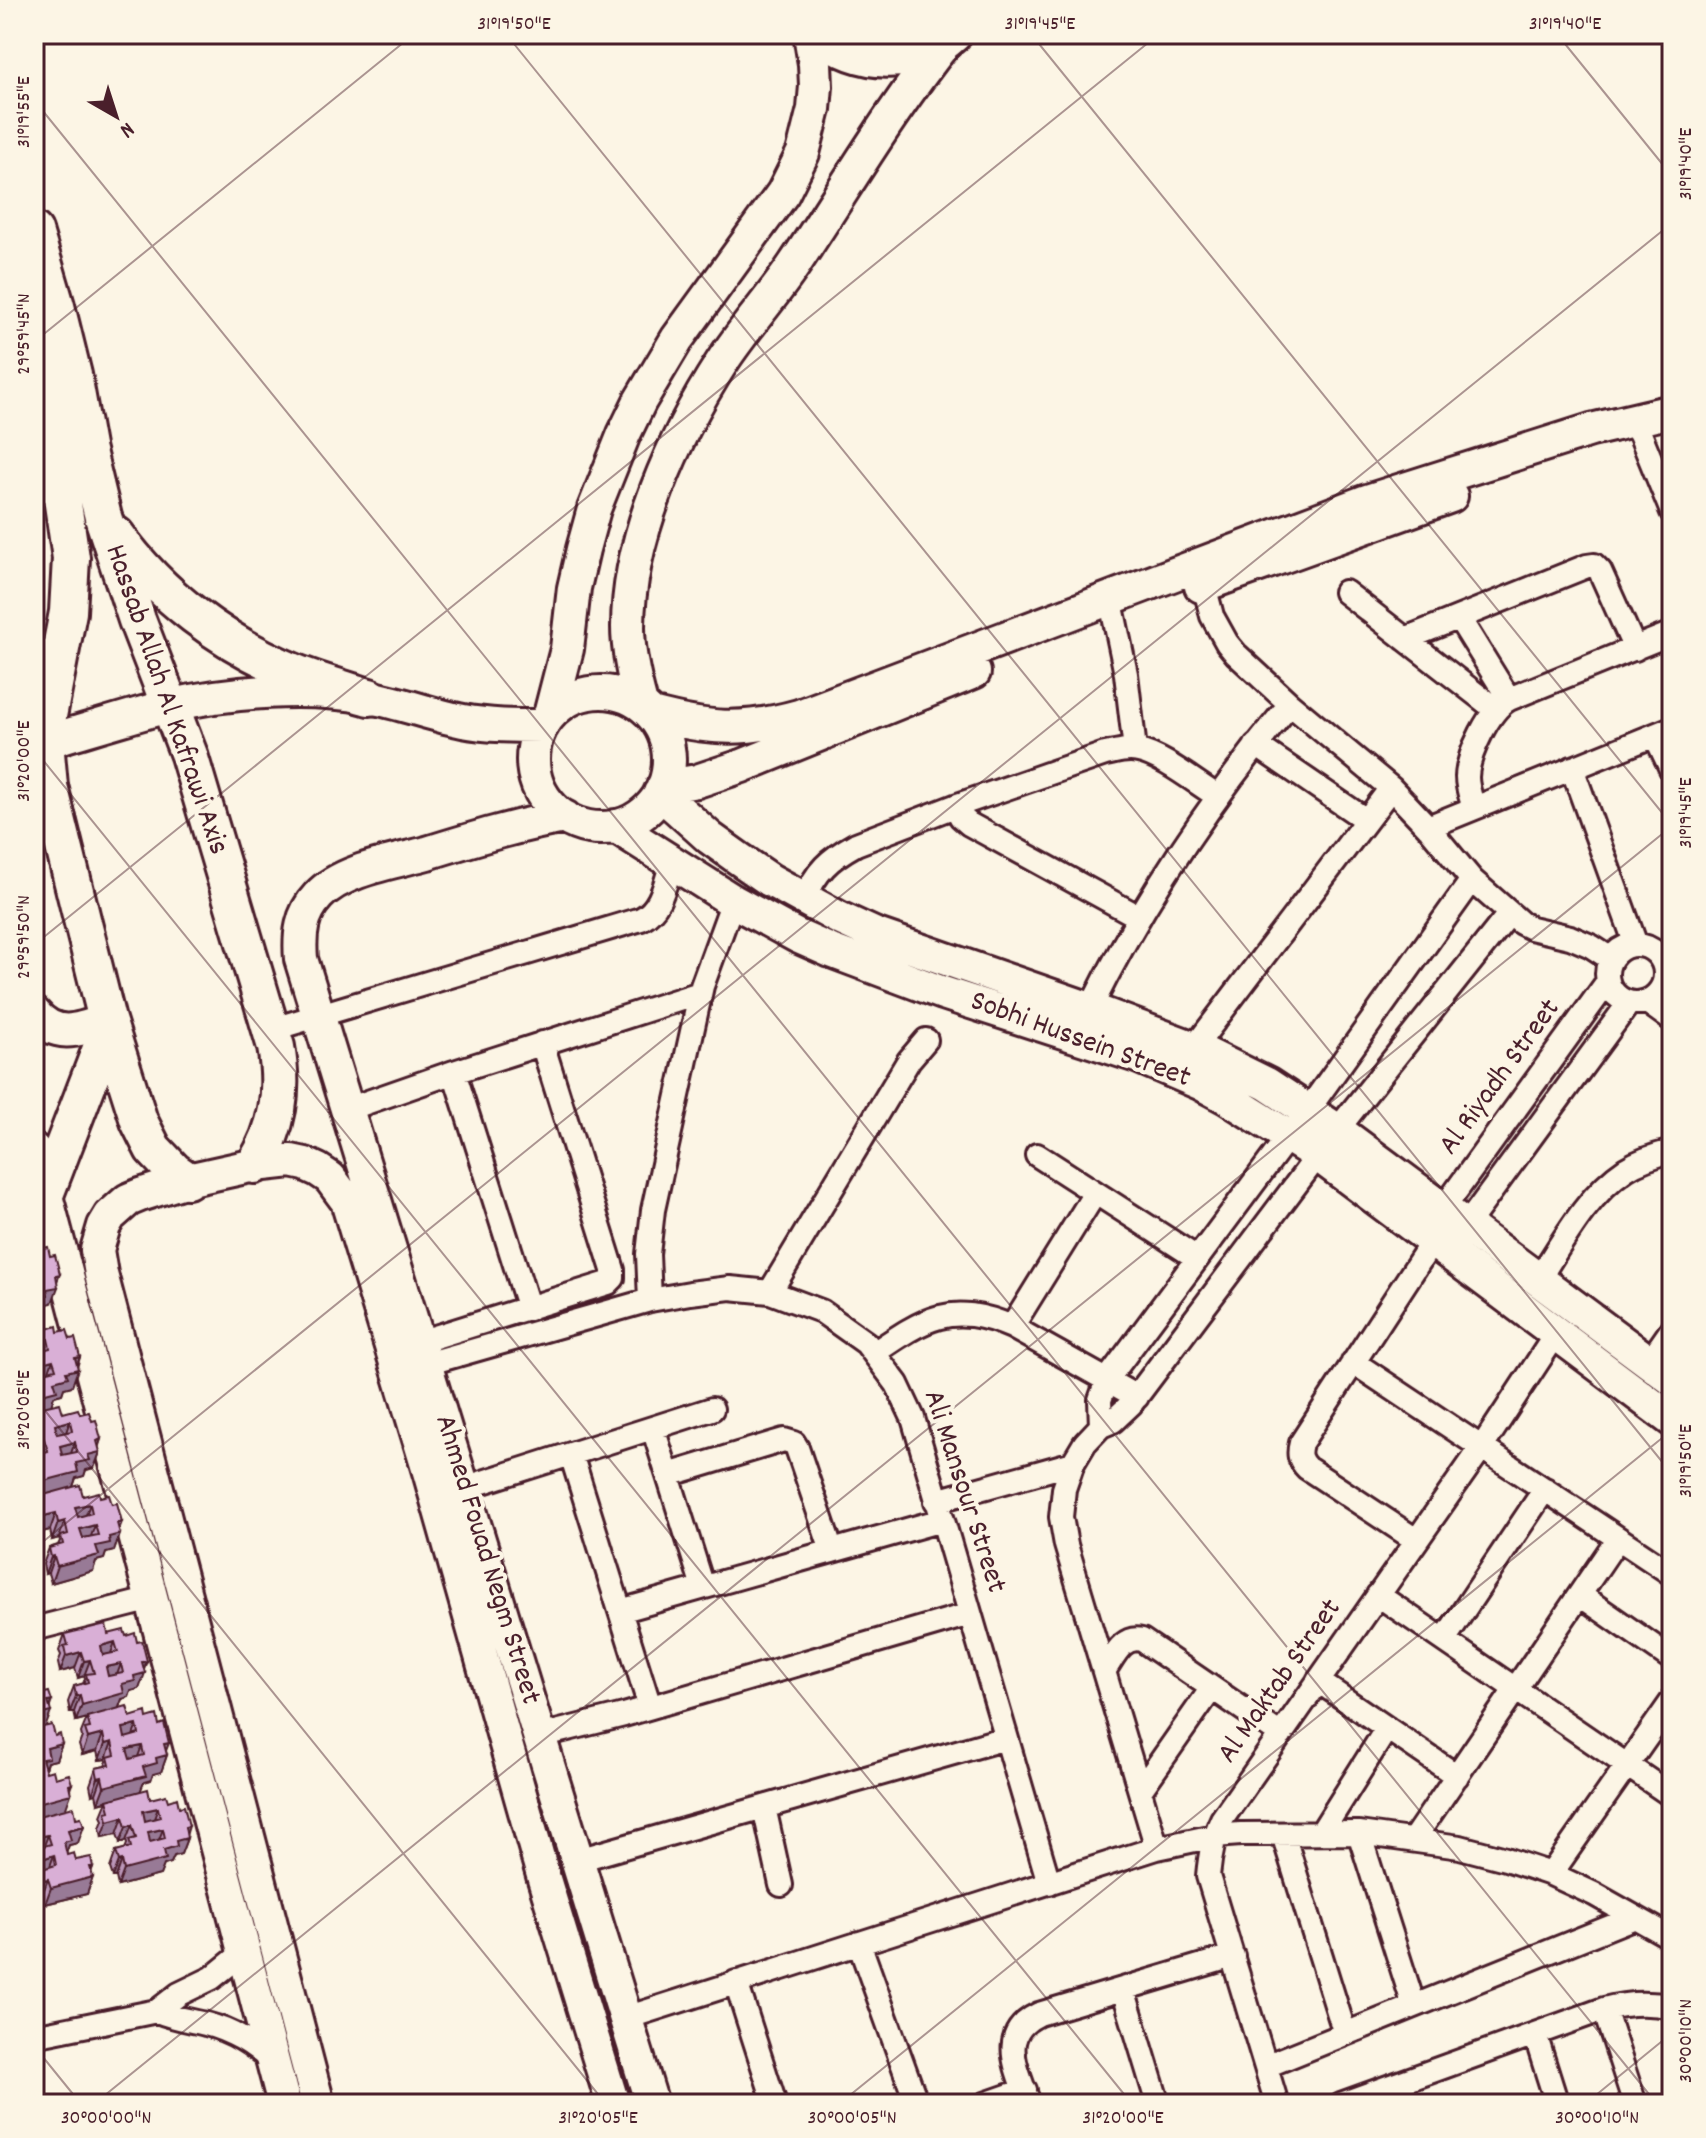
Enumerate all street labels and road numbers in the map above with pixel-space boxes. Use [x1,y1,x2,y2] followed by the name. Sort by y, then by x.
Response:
[92,539,238,861] street label: Hassab Allah Al Kafrawi Axis
[964,981,1196,1101] street label: Sobhi Hussein Street
[1429,991,1573,1165] street label: Al Riyadh Street
[910,1385,1016,1599] street label: Ali Mansour Street
[421,1410,551,1710] street label: Ahmed Fouad Negm Street
[1208,1591,1354,1773] street label: Al Maktab Street

